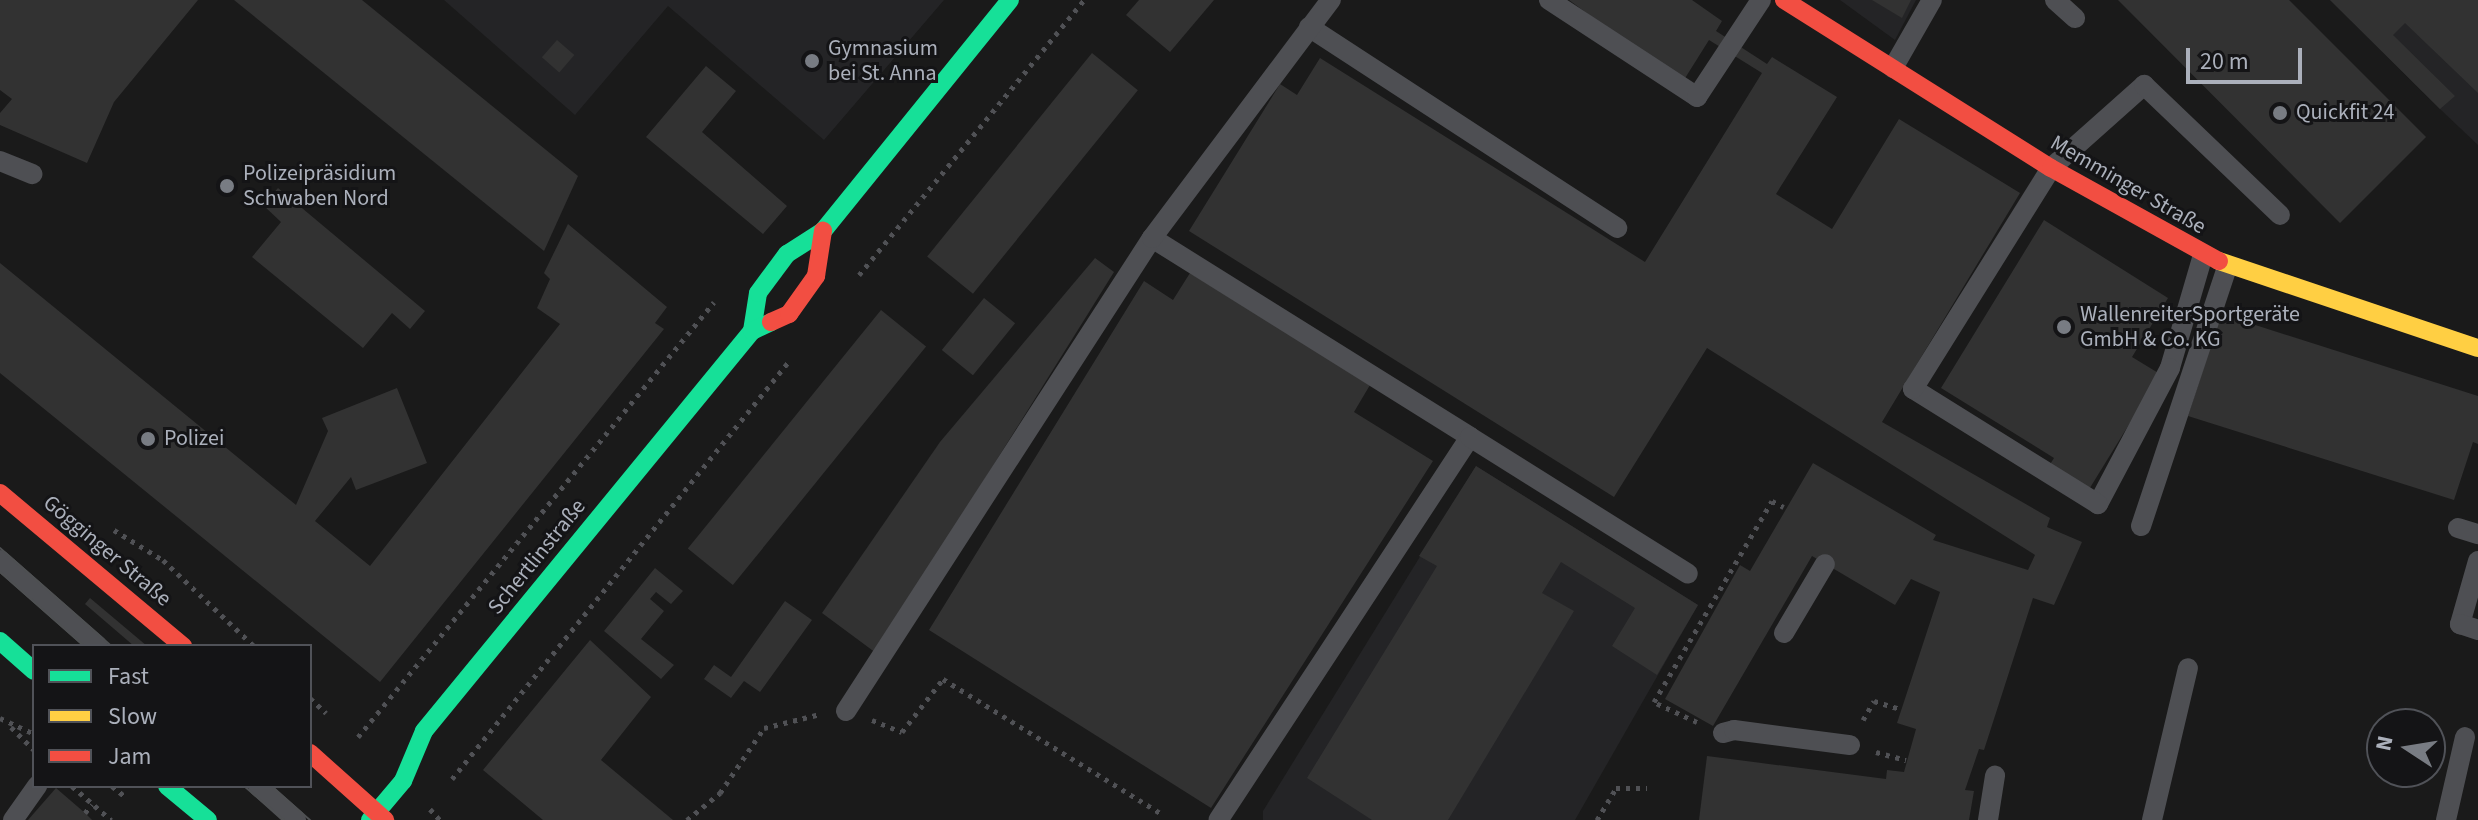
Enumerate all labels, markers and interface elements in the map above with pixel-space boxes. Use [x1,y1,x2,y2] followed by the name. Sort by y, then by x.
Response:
[2190,32,2306,82] scale bar
[828,35,938,86] place label: Gymnasium bei St. Anna
[2200,44,2249,79] text: 20 m
[803,52,821,70] marker: Gymnasium bei St. Anna
[2296,100,2394,126] place label: Quickfit 24
[2271,104,2289,122] marker: Quickfit 24
[2046,130,2210,240] street label: Memminger Straße
[243,160,396,212] place label: Polizeipräsidium Schwaben Nord
[218,177,236,195] marker: Polizeipräsidium Schwaben Nord
[2080,301,2300,352] place label: WallenreiterSportgeräte GmbH & Co. KG
[2055,318,2073,336] marker: WallenreiterSportgeräte GmbH & Co. KG
[164,426,224,452] place label: Polizei
[139,430,157,448] marker: Polizei
[37,490,177,612] street label: Gögginger Straße
[482,494,592,620] street label: Schertlinstraße
[32,644,312,788] legend
[108,659,149,694] text: Fast
[108,699,157,734] text: Slow
[2366,708,2446,788] north arrow
[2367,733,2402,754] text: N
[108,739,152,774] text: Jam

